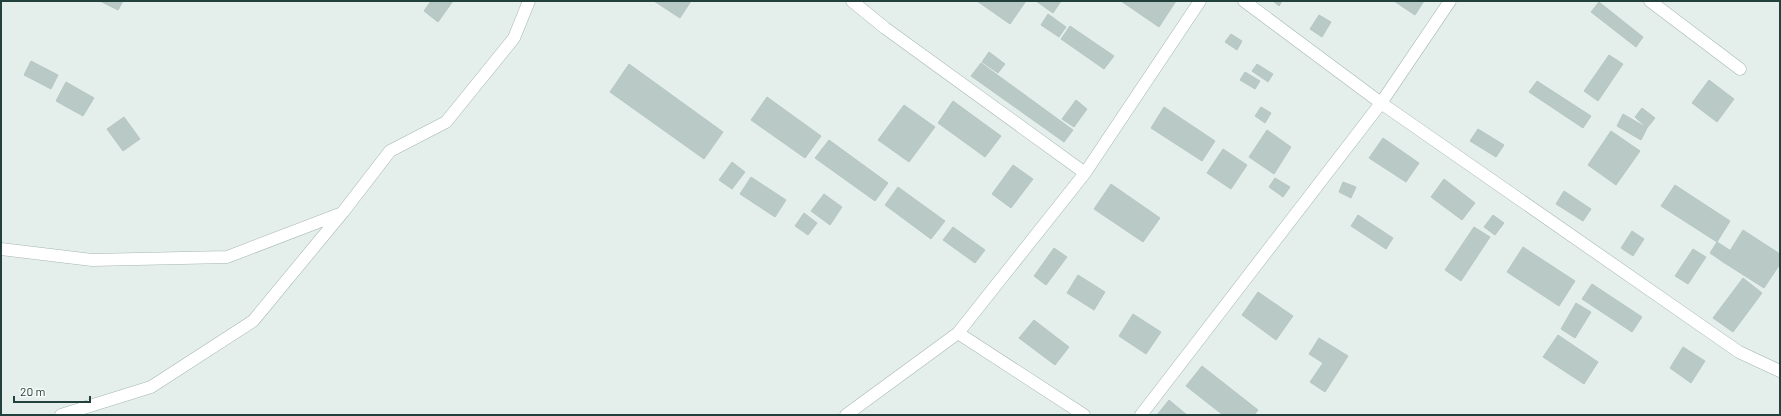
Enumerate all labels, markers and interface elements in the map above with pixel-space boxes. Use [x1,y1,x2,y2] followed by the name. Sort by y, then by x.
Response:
[14,378,90,404] scale bar
[20,384,46,398] text: 20 m

